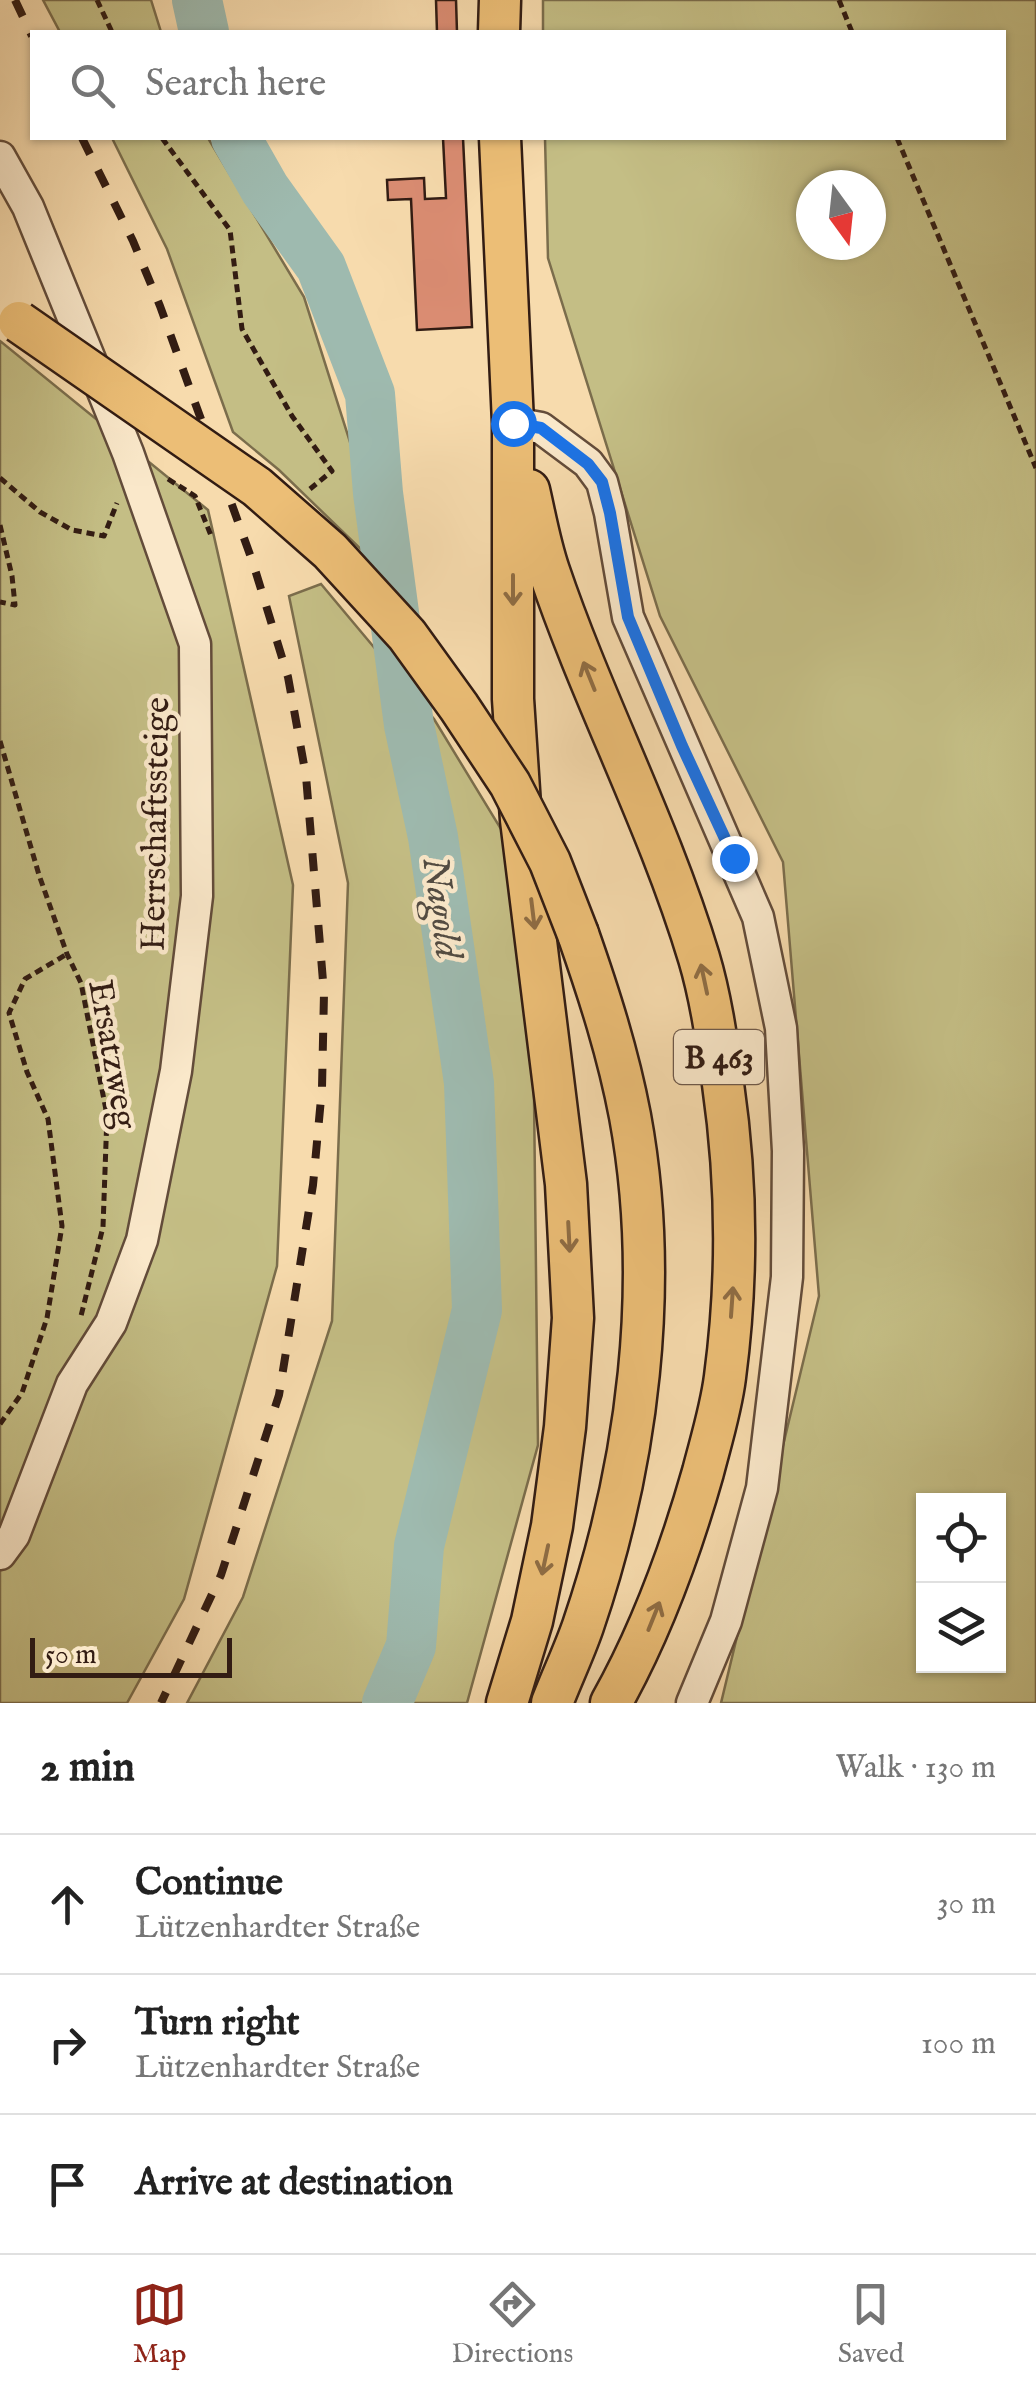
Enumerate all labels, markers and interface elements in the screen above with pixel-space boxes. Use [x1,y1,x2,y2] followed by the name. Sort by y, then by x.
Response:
[30,30,1006,140] search box
[65,58,120,113] icon: search
[145,61,326,109] text: Search here
[796,170,886,260] north arrow
[491,401,537,447] route start
[504,574,522,606] one-way arrow
[579,661,597,691] one-way arrow
[132,697,181,952] street label: Herrschaftssteige
[712,836,758,882] route end
[409,853,471,964] water label: Nagold
[524,898,543,930] one-way arrow
[693,964,712,996] one-way arrow
[76,976,147,1134] street label: Ersatzweg
[674,1030,764,1084] road number: B 463
[560,1221,579,1253] one-way arrow
[723,1286,742,1319] one-way arrow
[916,1493,1006,1673] map controls
[916,1493,1006,1583] button: locate
[534,1543,553,1575] one-way arrow
[916,1583,1006,1673] button: layers
[647,1601,665,1632] one-way arrow
[30,1633,232,1678] scale bar
[45,1638,97,1673] text: 50 m
[40,1742,135,1795] text: 2 min
[835,1748,996,1789] text: Walk · 130 m
[135,1860,283,1908] text: Continue
[40,1877,95,1932] icon: ahead
[937,1884,996,1925] text: 30 m
[135,1908,420,1949] text: Lützenhardter Straße
[135,2000,299,2048] text: Turn right
[40,2017,95,2072] icon: right
[921,2024,996,2065] text: 100 m
[135,2048,420,2089] text: Lützenhardter Straße
[40,2157,95,2212] icon: arrive
[135,2160,453,2208] text: Arrive at destination
[132,2277,187,2372] tab: Map
[451,2277,573,2372] tab: Directions
[838,2277,904,2372] tab: Saved

